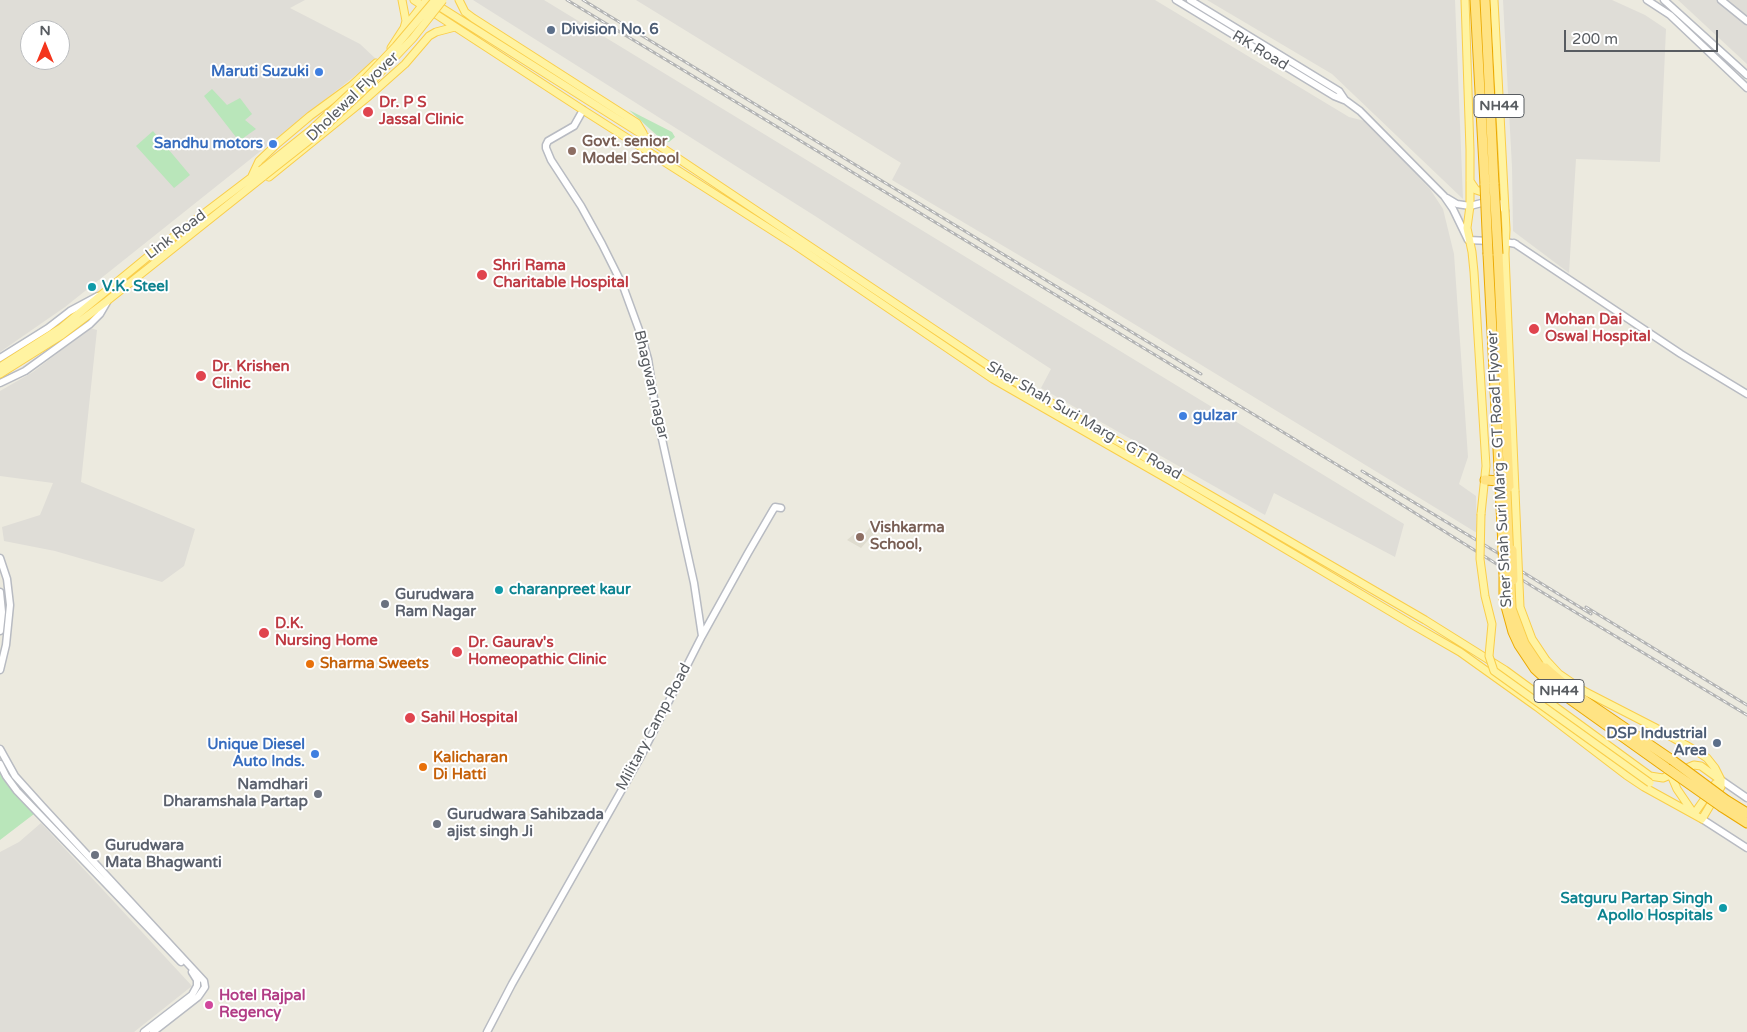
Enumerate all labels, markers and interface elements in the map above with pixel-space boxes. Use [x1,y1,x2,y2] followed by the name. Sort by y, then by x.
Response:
[20,20,70,70] north arrow
[1567,20,1721,52] scale bar
[561,21,659,39] place label: Division No. 6
[39,22,51,39] text: N
[545,24,557,36] marker: Division No. 6
[1229,27,1291,75] street label: RK Road
[1572,30,1618,48] text: 200 m
[303,48,403,146] street label: Dholewal Flyover
[211,63,309,81] place label: Maruti Suzuki
[313,66,325,78] marker: Maruti Suzuki
[379,94,464,129] place label: Dr. P S Jassal Clinic
[1474,94,1524,118] road number: NH44
[361,105,375,119] marker: Dr. P S Jassal Clinic
[582,133,679,168] place label: Govt. senior Model School
[154,135,263,153] place label: Sandhu motors
[267,138,279,150] marker: Sandhu motors
[566,145,578,157] marker: Govt. senior Model School
[142,206,210,264] street label: Link Road
[493,257,629,292] place label: Shri Rama Charitable Hospital
[475,268,489,282] marker: Shri Rama Charitable Hospital
[102,278,168,296] place label: V.K. Steel
[86,281,98,293] marker: V.K. Steel
[1545,311,1651,346] place label: Mohan Dai Oswal Hospital
[1527,322,1541,336] marker: Mohan Dai Oswal Hospital
[630,329,672,441] street label: Bhagwan nagar
[1484,330,1516,608] street label: Sher Shah Suri Marg - GT Road Flyover
[212,358,290,393] place label: Dr. Krishen Clinic
[984,358,1184,484] street label: Sher Shah Suri Marg - GT Road
[194,369,208,383] marker: Dr. Krishen Clinic
[1193,407,1237,425] place label: gulzar
[1177,410,1189,422] marker: gulzar
[870,519,945,554] place label: Vishkarma School,
[854,531,866,543] marker: Vishkarma School,
[509,581,631,599] place label: charanpreet kaur
[493,584,505,596] marker: charanpreet kaur
[395,586,476,621] place label: Gurudwara Ram Nagar
[379,598,391,610] marker: Gurudwara Ram Nagar
[275,615,378,650] place label: D.K. Nursing Home
[257,626,271,640] marker: D.K. Nursing Home
[468,634,607,669] place label: Dr. Gaurav's Homeopathic Clinic
[450,645,464,659] marker: Dr. Gaurav's Homeopathic Clinic
[320,655,429,673] place label: Sharma Sweets
[304,658,316,670] marker: Sharma Sweets
[613,660,695,794] street label: Military Camp Road
[1534,679,1584,702] road number: NH44
[421,709,518,727] place label: Sahil Hospital
[403,711,417,725] marker: Sahil Hospital
[1606,725,1707,760] place label: DSP Industrial Area
[207,736,305,771] place label: Unique Diesel Auto Inds.
[1711,737,1723,749] marker: DSP Industrial Area
[309,748,321,760] marker: Unique Diesel Auto Inds.
[433,749,508,784] place label: Kalicharan Di Hatti
[417,761,429,773] marker: Kalicharan Di Hatti
[163,776,308,811] place label: Namdhari Dharamshala Partap
[312,788,324,800] marker: Namdhari Dharamshala Partap
[447,806,604,841] place label: Gurudwara Sahibzada ajist singh Ji
[431,818,443,830] marker: Gurudwara Sahibzada ajist singh Ji
[105,837,222,872] place label: Gurudwara Mata Bhagwanti
[89,849,101,861] marker: Gurudwara Mata Bhagwanti
[1561,890,1713,925] place label: Satguru Partap Singh Apollo Hospitals
[1717,902,1729,914] marker: Satguru Partap Singh Apollo Hospitals
[219,987,305,1022] place label: Hotel Rajpal Regency
[203,999,215,1011] marker: Hotel Rajpal Regency

